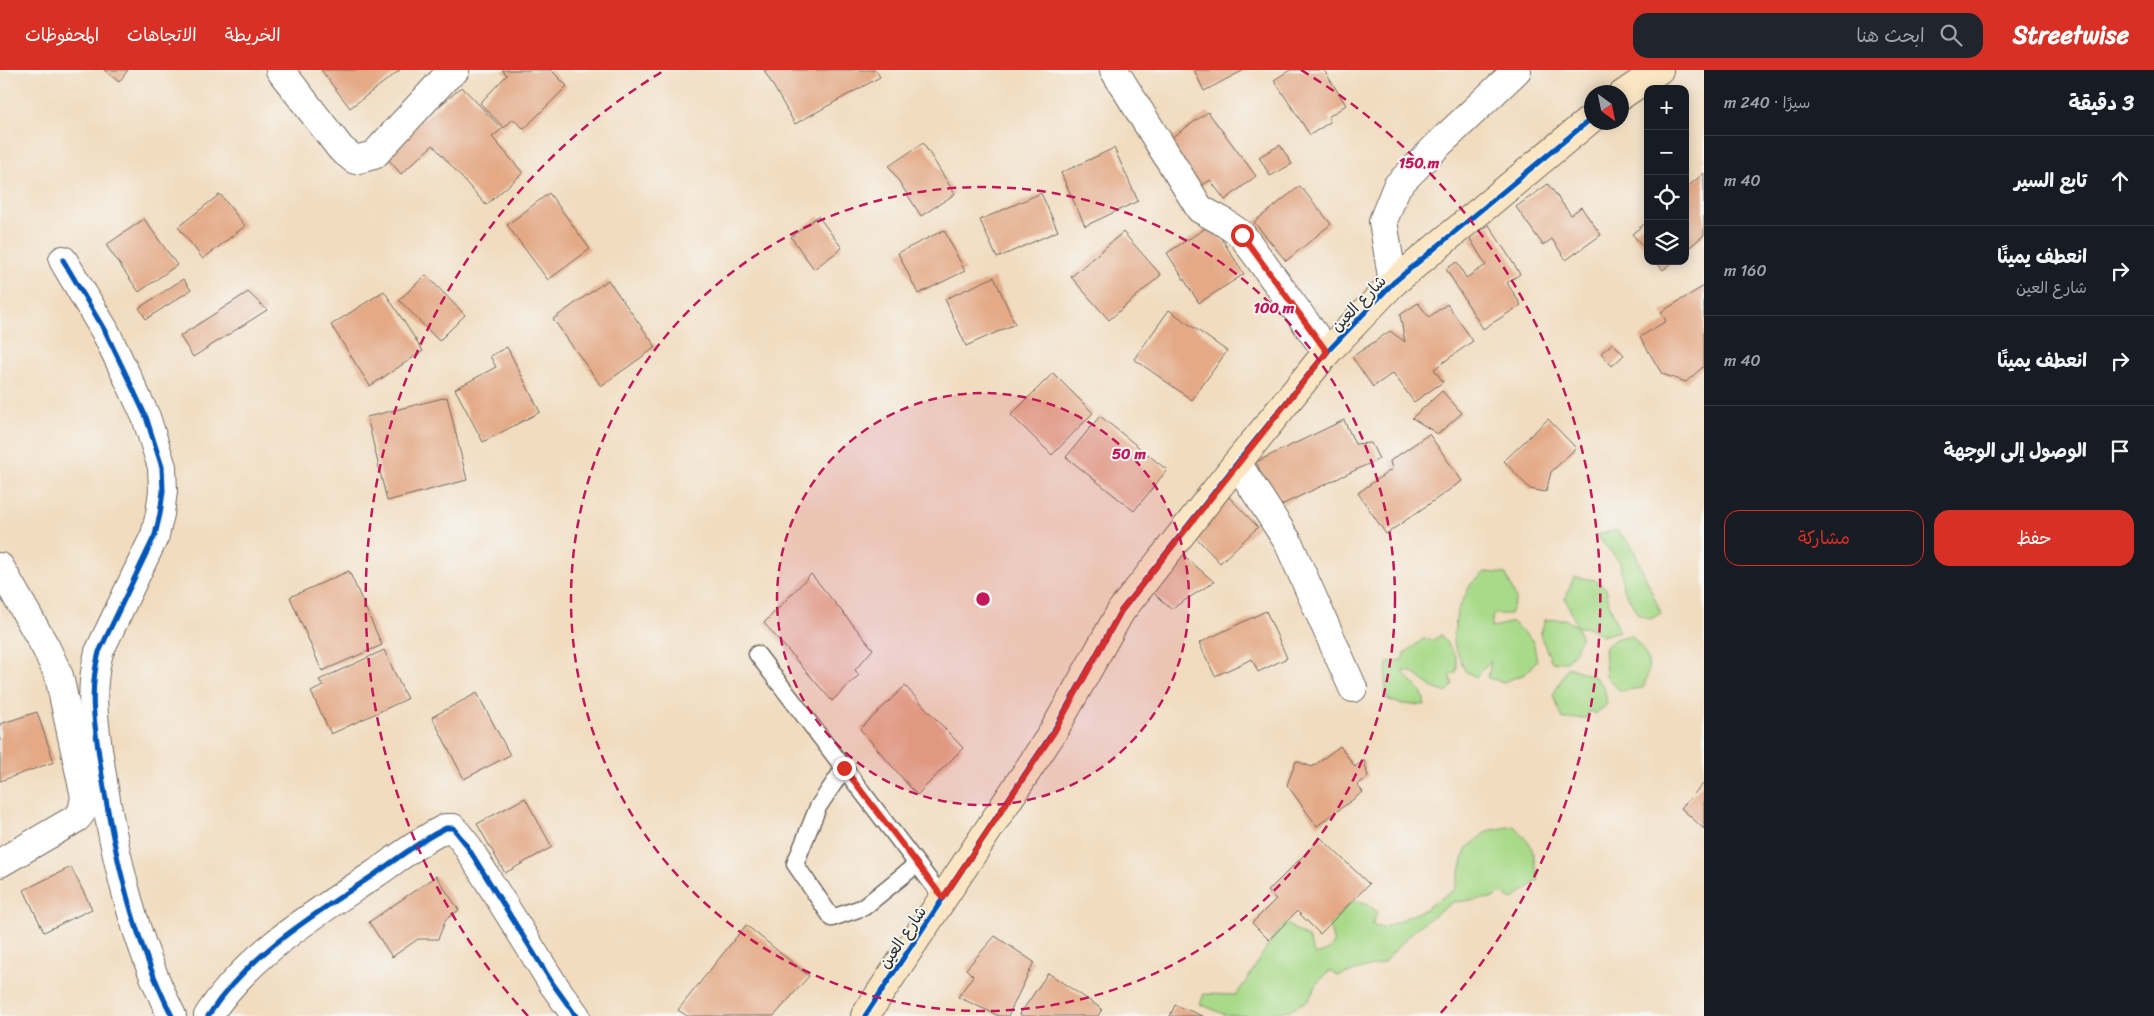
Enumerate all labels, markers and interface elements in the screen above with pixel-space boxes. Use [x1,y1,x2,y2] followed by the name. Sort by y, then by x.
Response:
[1633,13,1983,58] search box
[2013,14,2129,56] text: Streetwise
[25,19,99,51] text: المحفوظات
[127,19,197,51] text: الاتجاهات
[225,19,281,51] text: الخريطة
[1856,19,1925,52] text: ابحث هنا
[1937,21,1965,49] icon: search
[2069,84,2134,122] text: 3 دقيقة
[1584,85,1629,130] north arrow
[1644,85,1689,265] map controls
[1644,85,1689,130] button: +
[1724,88,1810,117] text: سيرًا · 240 m
[1644,130,1689,175] button: −
[1399,150,1440,176] text: 150 m
[2014,164,2087,197] text: تابع السير
[1724,166,1761,195] text: 40 m
[2106,167,2134,195] icon: ahead
[1644,175,1689,220] button: locate
[1644,220,1689,265] button: layers
[1231,224,1254,247] route start
[1997,240,2087,273] text: انعطف يمينًا
[1724,256,1767,285] text: 160 m
[2106,257,2134,285] icon: right
[1323,268,1393,339] street label: شارع العين
[2016,273,2087,302] text: شارع العين
[1254,295,1295,321] text: 100 m
[1997,344,2087,377] text: انعطف يمينًا
[1724,346,1761,375] text: 40 m
[2106,347,2134,375] icon: right
[1944,434,2087,467] text: الوصول إلى الوجهة
[2106,437,2134,465] icon: arrive
[1112,441,1147,467] text: 50 m
[1724,510,1924,566] button: مشاركة
[1934,510,2134,566] button: حفظ
[974,590,992,608] centre of rings
[833,757,856,780] route end
[871,900,934,975] street label: شارع العين

